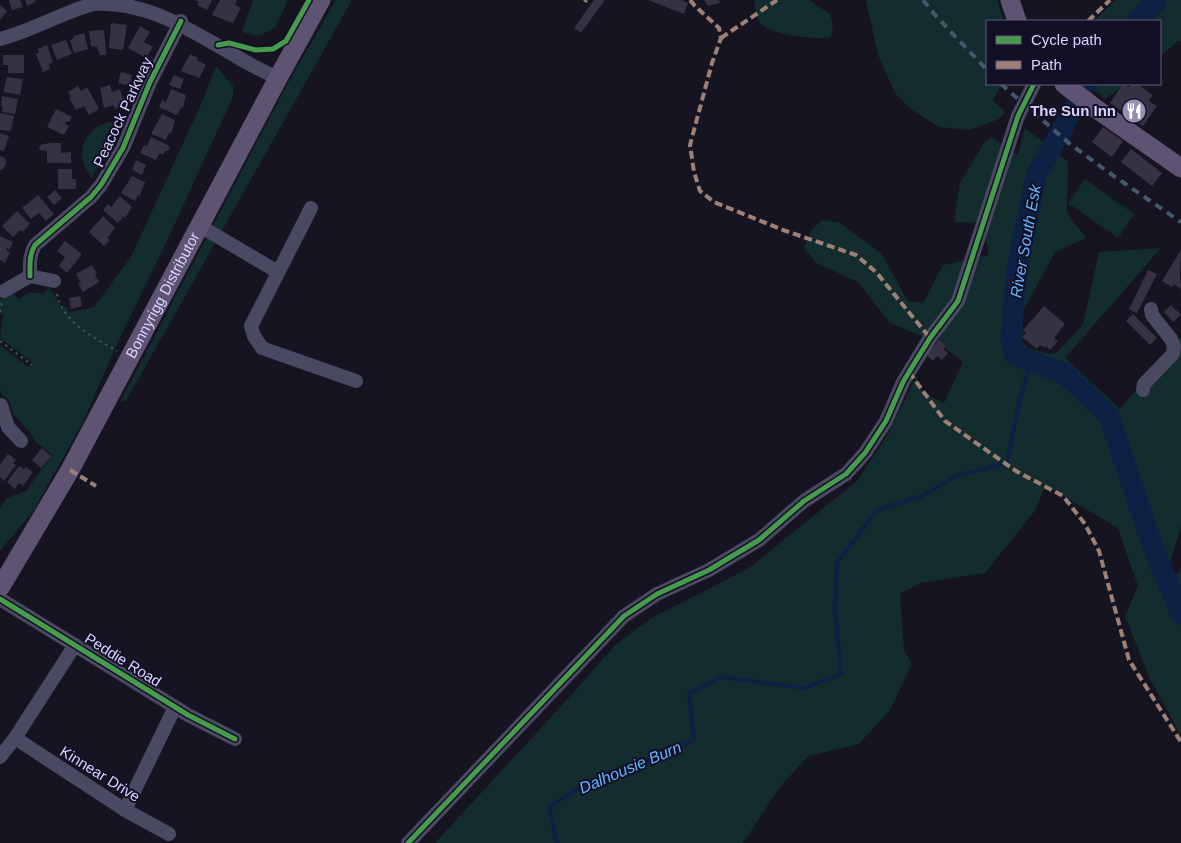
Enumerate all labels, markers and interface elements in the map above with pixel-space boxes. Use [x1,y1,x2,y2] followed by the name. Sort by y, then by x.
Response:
[986,20,1161,85] legend
[1031,31,1102,48] text: Cycle path
[90,54,156,169] street label: Peacock Parkway
[1031,56,1062,73] text: Path
[1121,98,1147,124] restaurant icon: The Sun Inn
[1030,102,1116,119] place label: The Sun Inn
[1007,182,1044,299] water label: River South Esk
[122,229,203,361] street label: Bonnyrigg Distributor
[82,629,165,690] street label: Peddie Road
[577,738,684,797] water label: Dalhousie Burn
[57,742,143,805] street label: Kinnear Drive

